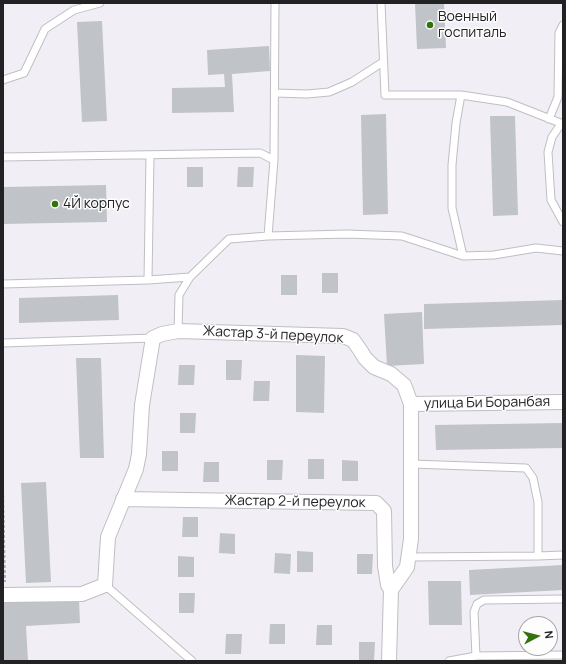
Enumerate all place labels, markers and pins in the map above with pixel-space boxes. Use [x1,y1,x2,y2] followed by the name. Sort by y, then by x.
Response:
[438,9,506,42] place label: Военный госпиталь
[425,20,435,30] marker: Военный госпиталь
[63,196,130,212] place label: 4Й корпус
[50,199,60,209] marker: 4Й корпус

